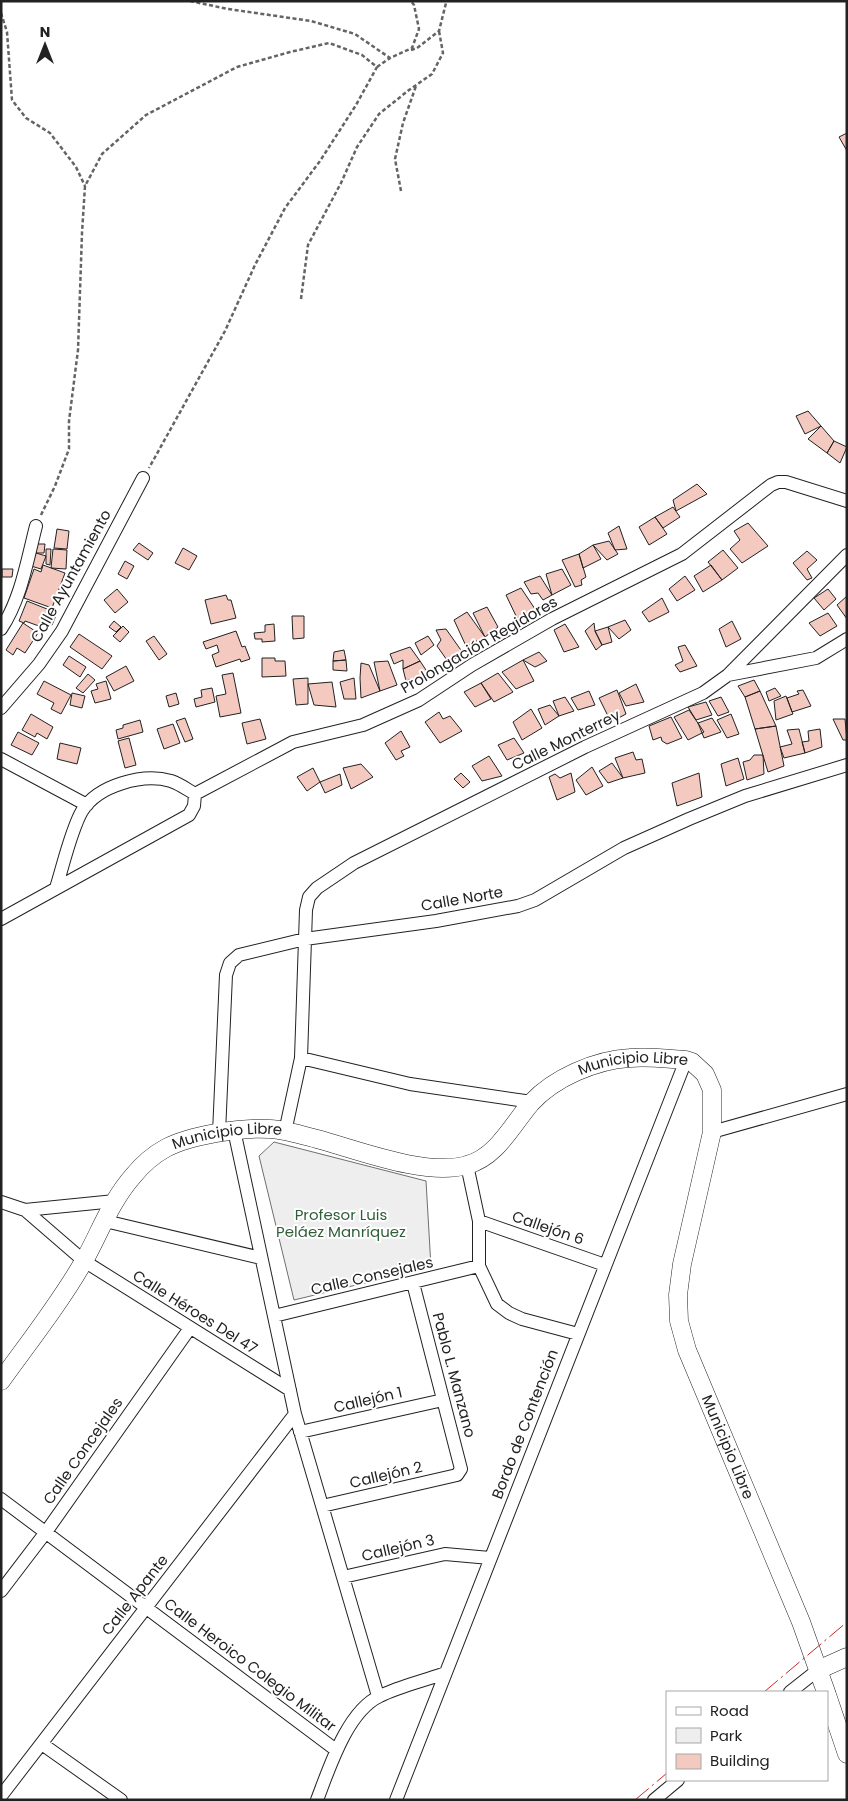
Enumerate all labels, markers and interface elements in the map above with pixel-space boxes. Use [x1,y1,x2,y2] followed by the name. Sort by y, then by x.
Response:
[20,20,70,70] north arrow
[40,22,50,42] text: N
[25,506,116,646] street label: Calle Ayuntamiento
[397,591,561,698] street label: Prolongación Regidores
[508,704,624,775] street label: Calle Monterrey
[419,881,505,916] street label: Calle Norte
[575,1046,689,1080] street label: Municipio Libre
[169,1118,284,1154] street label: Municipio Libre
[276,1204,406,1242] park label: Profesor Luis Peláez Manríquez
[509,1205,587,1250] street label: Callejón 6
[309,1251,435,1300] street label: Calle Consejales
[129,1265,262,1359] street label: Calle Héroes Del 47
[428,1310,481,1440] street label: Pablo L. Manzano
[486,1346,563,1502] street label: Bordo de Contención
[331,1381,404,1418] street label: Callejón 1
[697,1391,759,1502] street label: Municipio Libre
[38,1393,127,1508] street label: Calle Concejales
[347,1456,424,1493] street label: Callejón 2
[359,1529,436,1566] street label: Callejón 3
[96,1550,173,1639] street label: Calle Apante
[160,1593,341,1737] street label: Calle Heroico Colegio Militar
[666,1691,828,1781] legend
[710,1700,749,1721] text: Road
[710,1725,742,1746] text: Park
[710,1750,770,1771] text: Building

